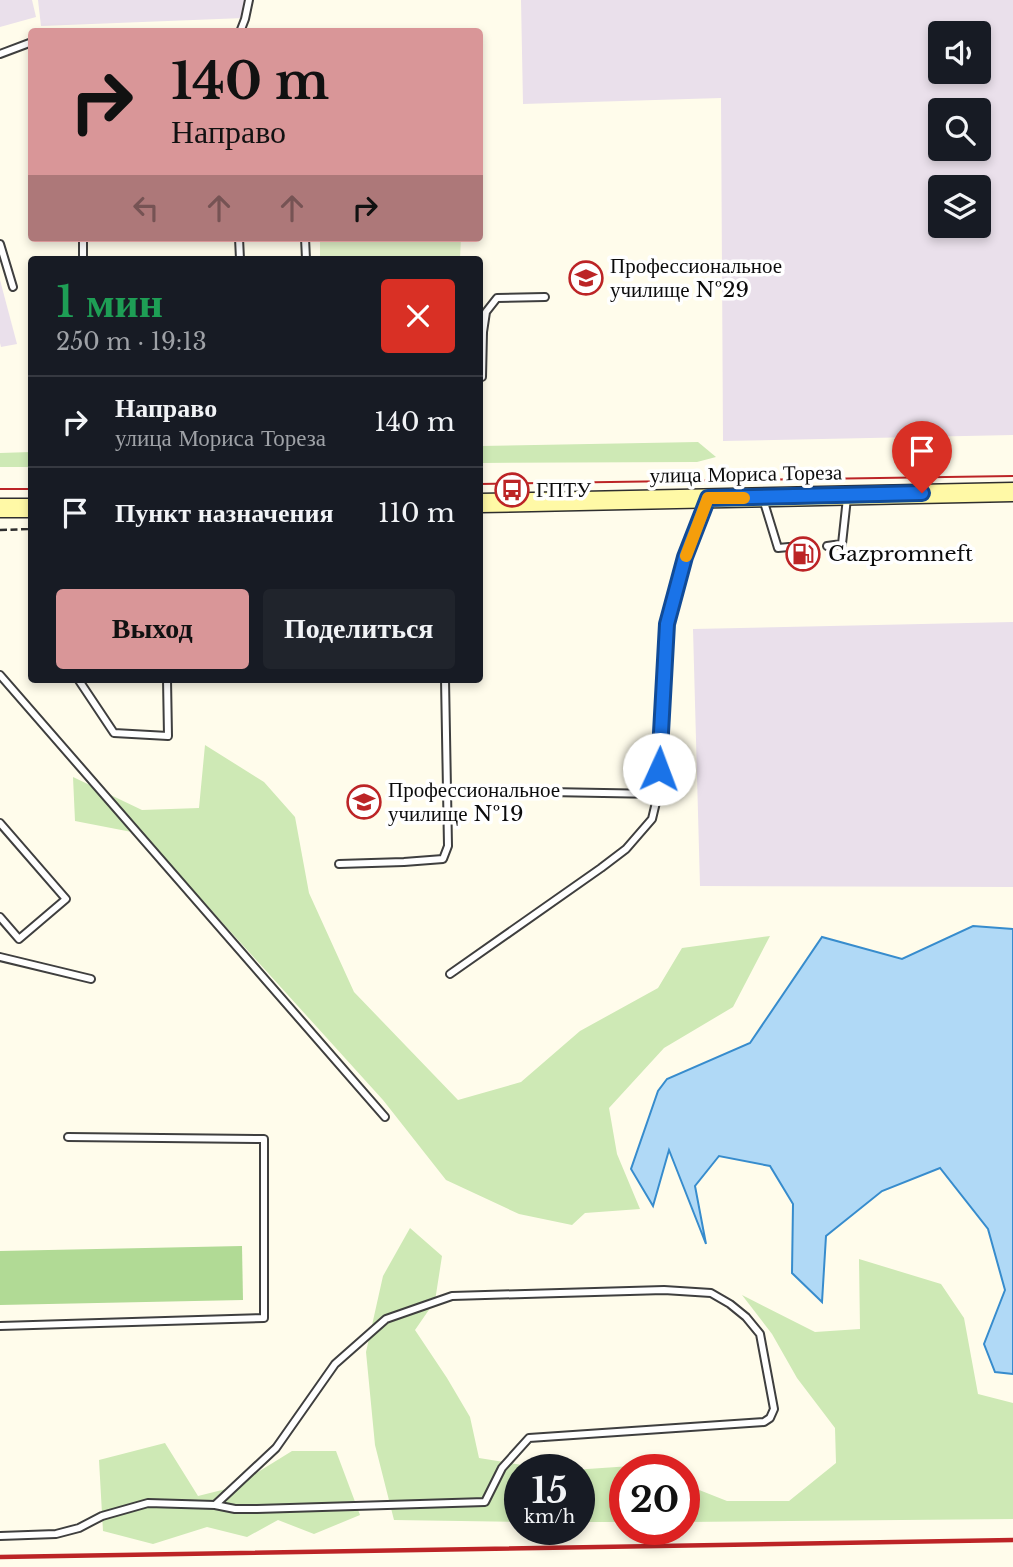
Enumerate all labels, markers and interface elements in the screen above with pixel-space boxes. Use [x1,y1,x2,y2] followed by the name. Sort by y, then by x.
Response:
[928,21,991,238] map controls
[928,21,991,84] button: sound
[171,51,329,112] text: 140 m
[56,56,147,147] icon: right
[928,98,991,161] button: search
[171,112,286,152] text: Направо
[928,175,991,238] button: layers
[127,189,165,227] icon: left
[200,189,238,227] icon: ahead
[273,189,311,227] icon: ahead
[346,189,384,227] icon: right
[610,253,782,303] place label: Профессиональное училище №29
[567,259,605,297] school or university icon: Профессиональное училище №29
[56,276,163,328] text: 1 мин
[381,279,455,353] button: close
[56,328,207,356] text: 250 m · 19:13
[115,392,217,424] text: Направо
[56,403,94,441] icon: right
[374,406,455,438] text: 140 m
[892,421,952,493] pin
[115,424,326,452] text: улица Мориса Тореза
[903,432,941,470] icon: arrive
[649,459,843,489] street label: улица Мориса Тореза
[493,471,531,509] bus stop icon: ГПТУ
[536,477,591,503] place label: ГПТУ
[56,494,94,532] icon: arrive
[115,497,333,529] text: Пункт назначения
[378,497,455,529] text: 110 m
[784,535,822,573] fuel station icon: Gazpromneft
[828,541,973,567] place label: Gazpromneft
[56,589,249,669] button: Выход
[263,589,455,669] button: Поделиться
[622,732,696,806] position arrow
[388,777,560,827] place label: Профессиональное училище №19
[345,783,383,821] school or university icon: Профессиональное училище №19
[609,1454,700,1545] speed limit sign: 20
[531,1469,568,1512] text: 15
[524,1506,575,1528] text: km/h

